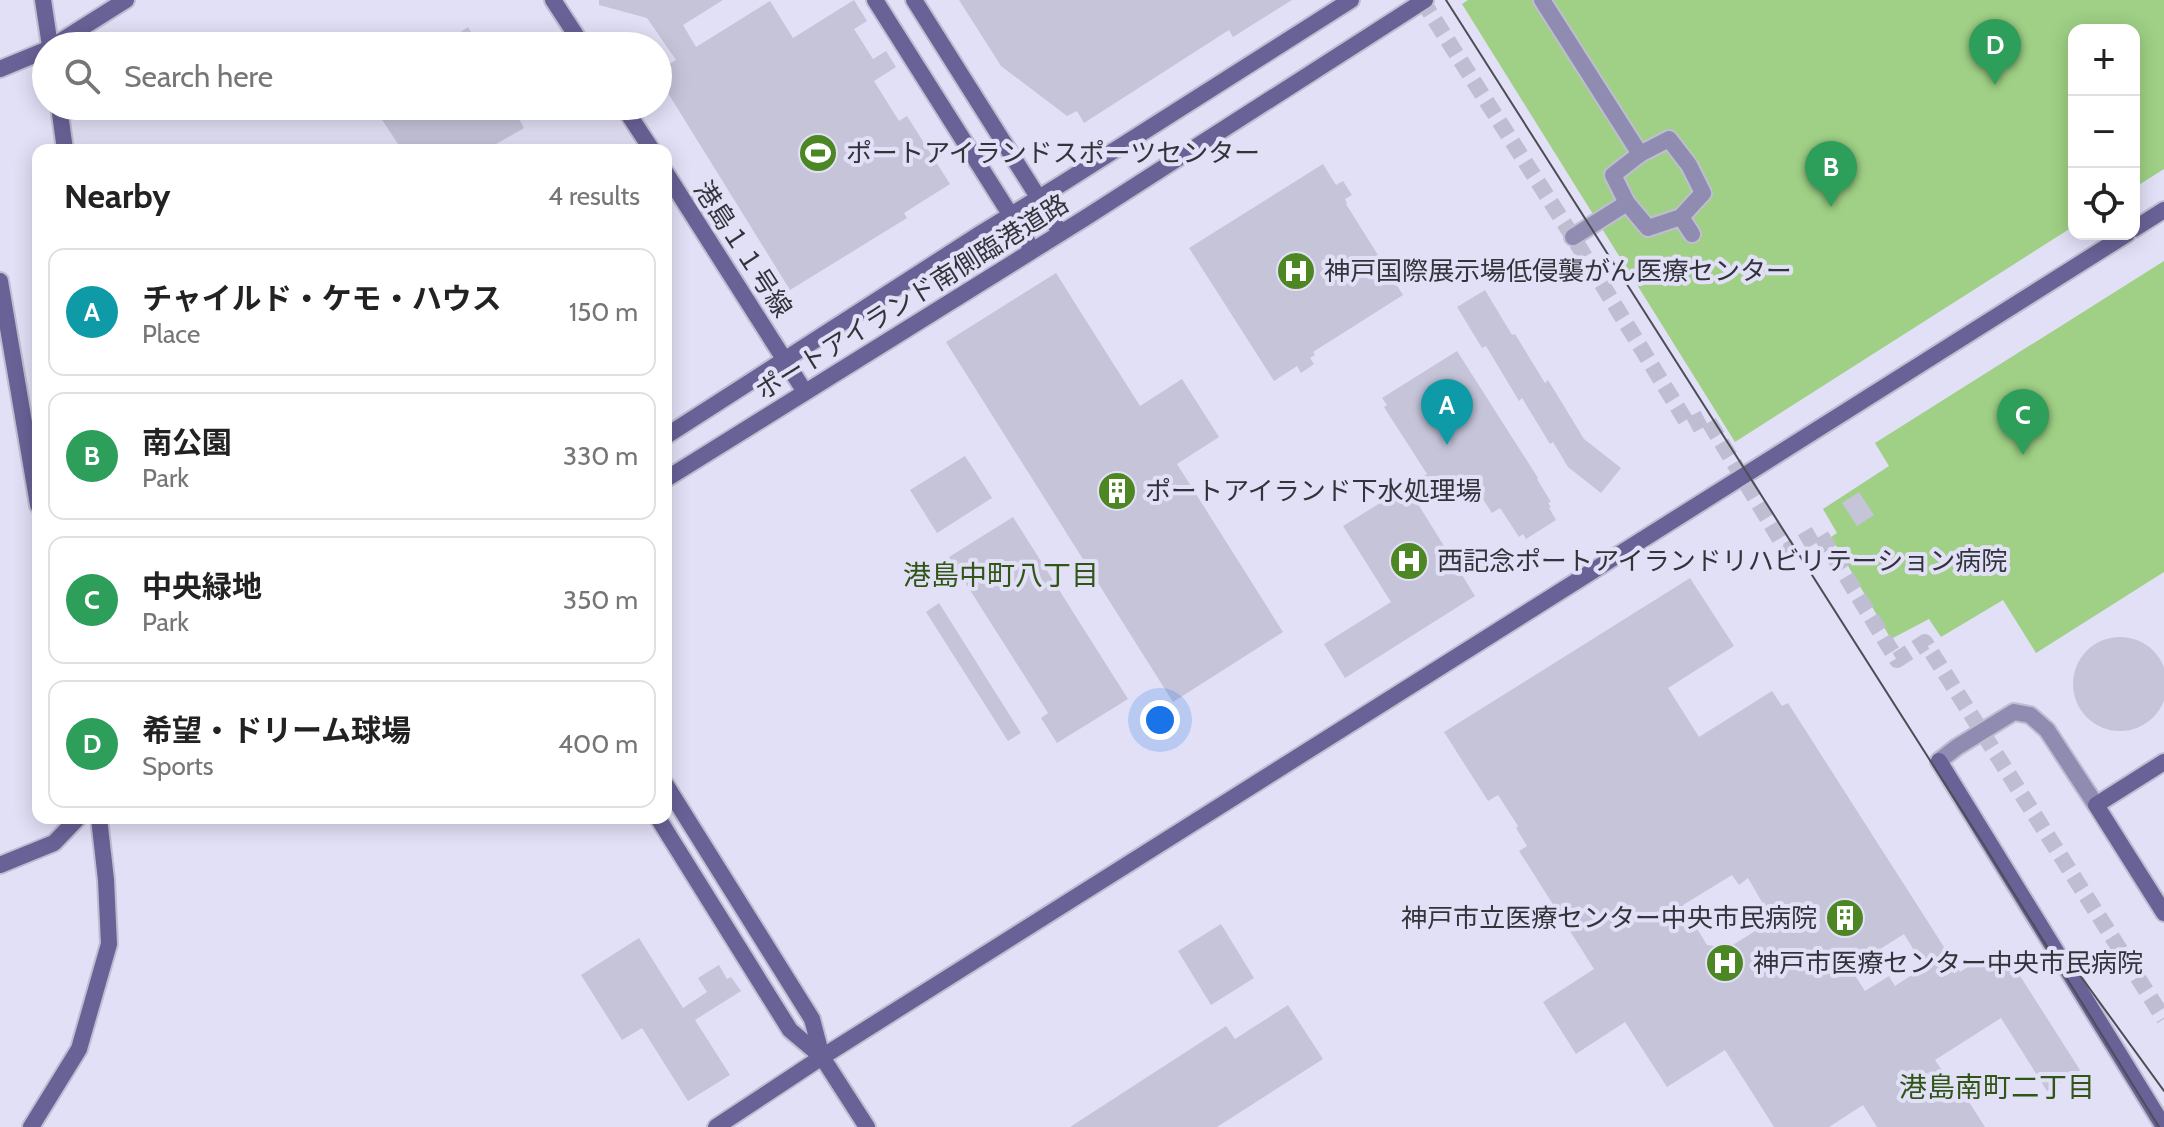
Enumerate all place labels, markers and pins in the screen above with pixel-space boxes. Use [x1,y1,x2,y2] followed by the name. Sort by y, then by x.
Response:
[1969,19,2021,85] pin: D
[797,132,839,174] sports icon: ポートアイランドスポーツセンター
[846,137,1260,169] place label: ポートアイランドスポーツセンター
[1805,141,1857,207] pin: B
[1275,250,1317,292] hospital icon: 神戸国際展示場低侵襲がん医療センター
[1324,255,1792,287] place label: 神戸国際展示場低侵襲がん医療センター
[1421,379,1473,445] pin: A
[1997,389,2049,455] pin: C
[1096,470,1138,512] building icon: ポートアイランド下水処理場
[1145,475,1482,507] place label: ポートアイランド下水処理場
[1388,540,1430,582] hospital icon: 西記念ポートアイランドリハビリテーション病院
[1437,545,2007,577] place label: 西記念ポートアイランドリハビリテーション病院
[1824,897,1866,939] building icon: 神戸市立医療センター中央市民病院
[1401,902,1817,934] place label: 神戸市立医療センター中央市民病院
[1704,942,1746,984] hospital icon: 神戸市医療センター中央市民病院
[1753,947,2143,979] place label: 神戸市医療センター中央市民病院

